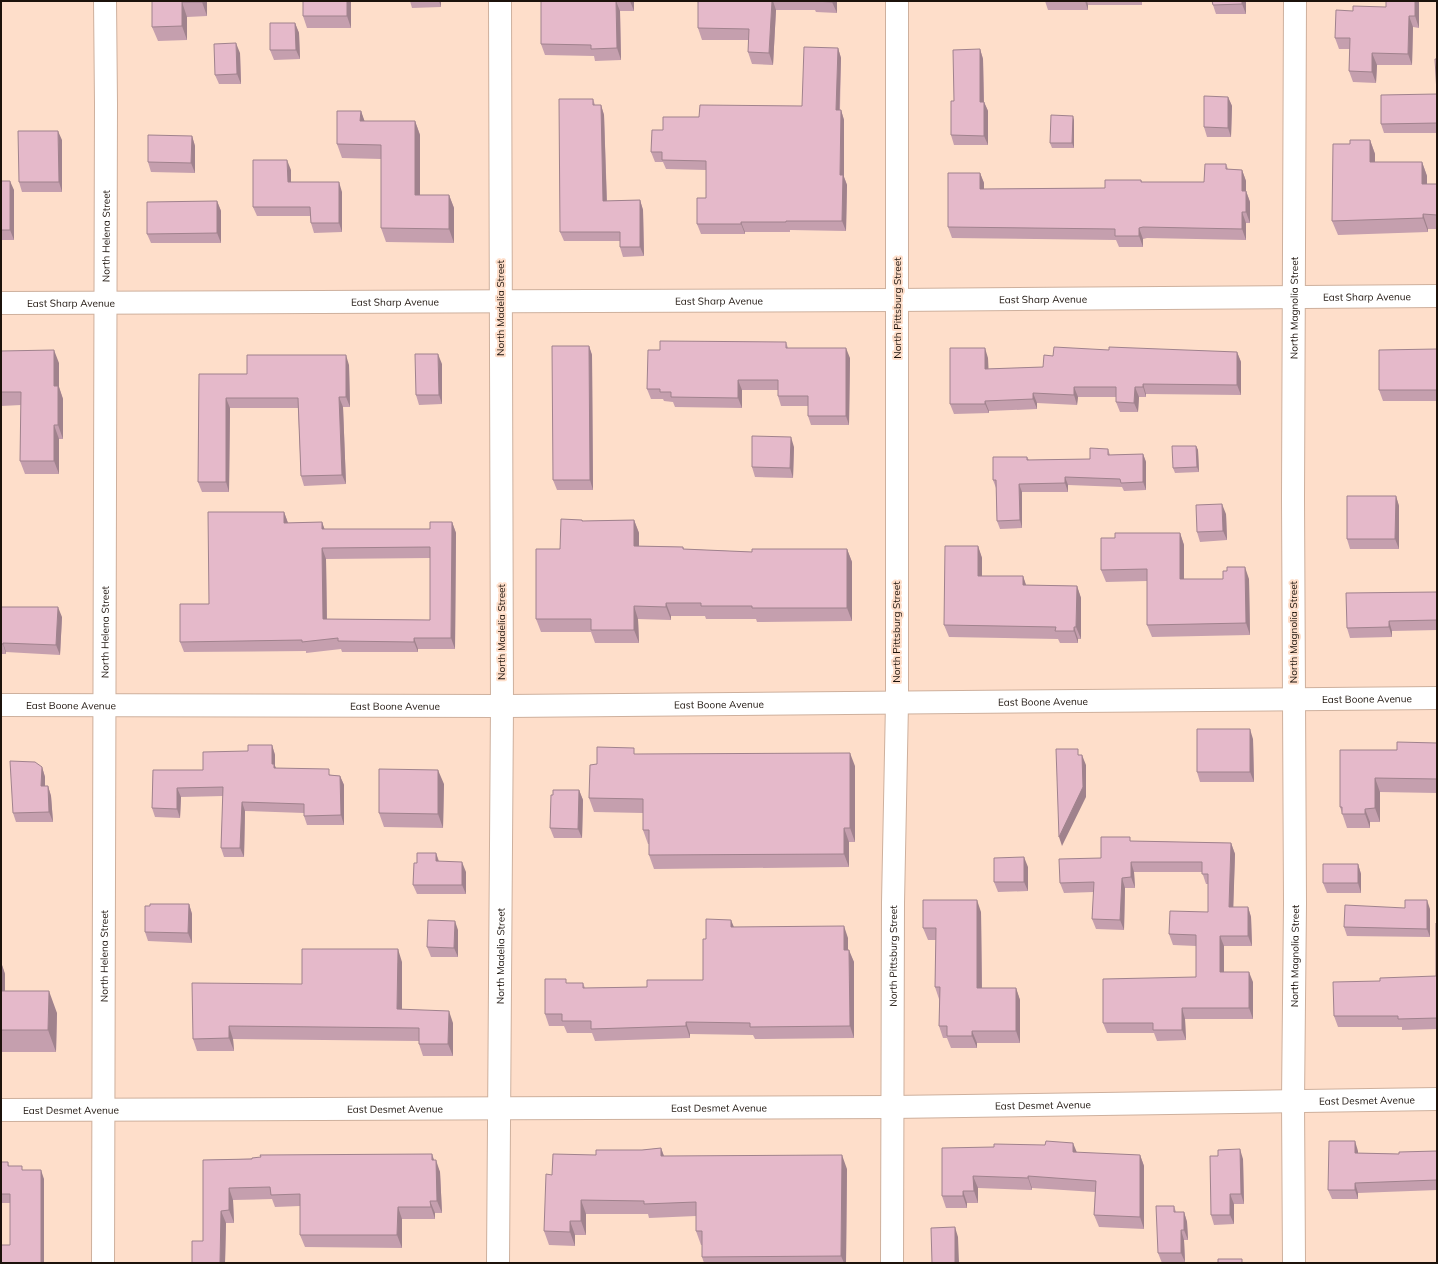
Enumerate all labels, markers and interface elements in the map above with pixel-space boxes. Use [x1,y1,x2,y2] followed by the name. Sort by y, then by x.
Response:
[100,189,113,282] street label: North Helena Street
[1288,256,1301,359] street label: North Magnolia Street
[891,257,904,359] street label: North Pittsburg Street
[494,259,507,356] street label: North Madelia Street
[1323,290,1411,304] street label: East Sharp Avenue
[999,293,1087,306] street label: East Sharp Avenue
[675,294,763,308] street label: East Sharp Avenue
[351,296,439,309] street label: East Sharp Avenue
[27,297,115,310] street label: East Sharp Avenue
[1287,580,1300,683] street label: North Magnolia Street
[890,581,903,683] street label: North Pittsburg Street
[495,583,508,680] street label: North Madelia Street
[99,585,112,678] street label: North Helena Street
[1322,692,1412,706] street label: East Boone Avenue
[998,695,1088,709] street label: East Boone Avenue
[674,698,764,712] street label: East Boone Avenue
[26,699,116,712] street label: East Boone Avenue
[350,700,440,713] street label: East Boone Avenue
[1288,904,1302,1007] street label: North Magnolia Street
[887,905,900,1007] street label: North Pittsburg Street
[494,907,508,1004] street label: North Madelia Street
[98,909,111,1002] street label: North Helena Street
[1319,1093,1415,1108] street label: East Desmet Avenue
[995,1098,1091,1112] street label: East Desmet Avenue
[671,1101,767,1115] street label: East Desmet Avenue
[347,1103,443,1116] street label: East Desmet Avenue
[23,1104,119,1117] street label: East Desmet Avenue

